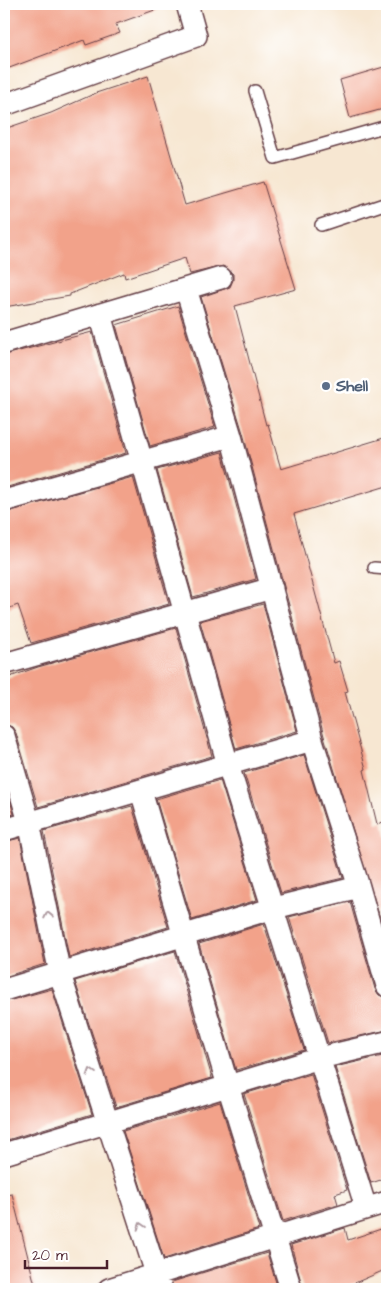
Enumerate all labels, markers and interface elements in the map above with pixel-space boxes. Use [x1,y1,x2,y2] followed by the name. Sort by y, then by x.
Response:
[335,375,368,397] place label: Shell
[320,380,332,392] marker: Shell
[43,911,54,920] one-way arrow
[87,1068,97,1076] one-way arrow
[137,1223,147,1231] one-way arrow
[25,1238,108,1270] scale bar
[32,1245,68,1266] text: 20 m

